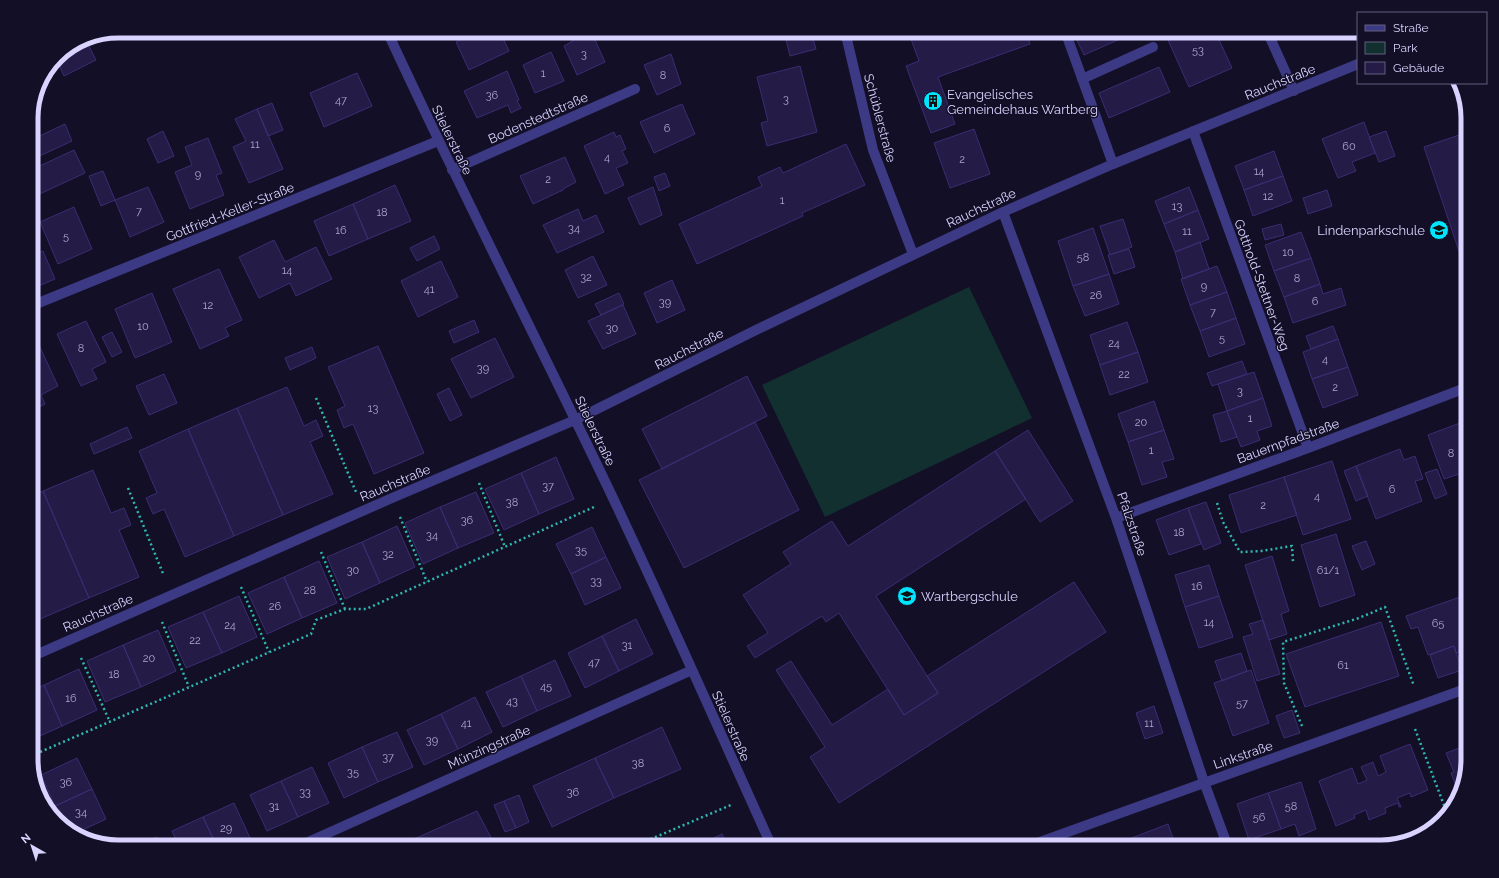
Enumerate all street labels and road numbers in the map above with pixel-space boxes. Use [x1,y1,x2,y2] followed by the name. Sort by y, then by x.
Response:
[1242,61,1318,103] street label: Rauchstraße
[861,72,899,164] street label: Schüblerstraße
[486,89,590,147] street label: Bodenstedtstraße
[429,103,475,177] street label: Stielerstraße
[164,179,297,245] street label: Gottfried-Keller-Straße
[944,185,1018,231] street label: Rauchstraße
[1231,217,1293,353] street label: Gotthold-Stettner-Weg
[652,325,726,373] street label: Rauchstraße
[572,394,618,468] street label: Stielerstraße
[1235,415,1341,466] street label: Bauernpfadstraße
[358,461,433,505] street label: Rauchstraße
[1114,490,1150,558] street label: Pfalzstraße
[61,591,136,635] street label: Rauchstraße
[709,689,753,764] street label: Stielerstraße
[445,722,533,772] street label: Münzingstraße
[1211,738,1275,772] street label: Linkstraße

